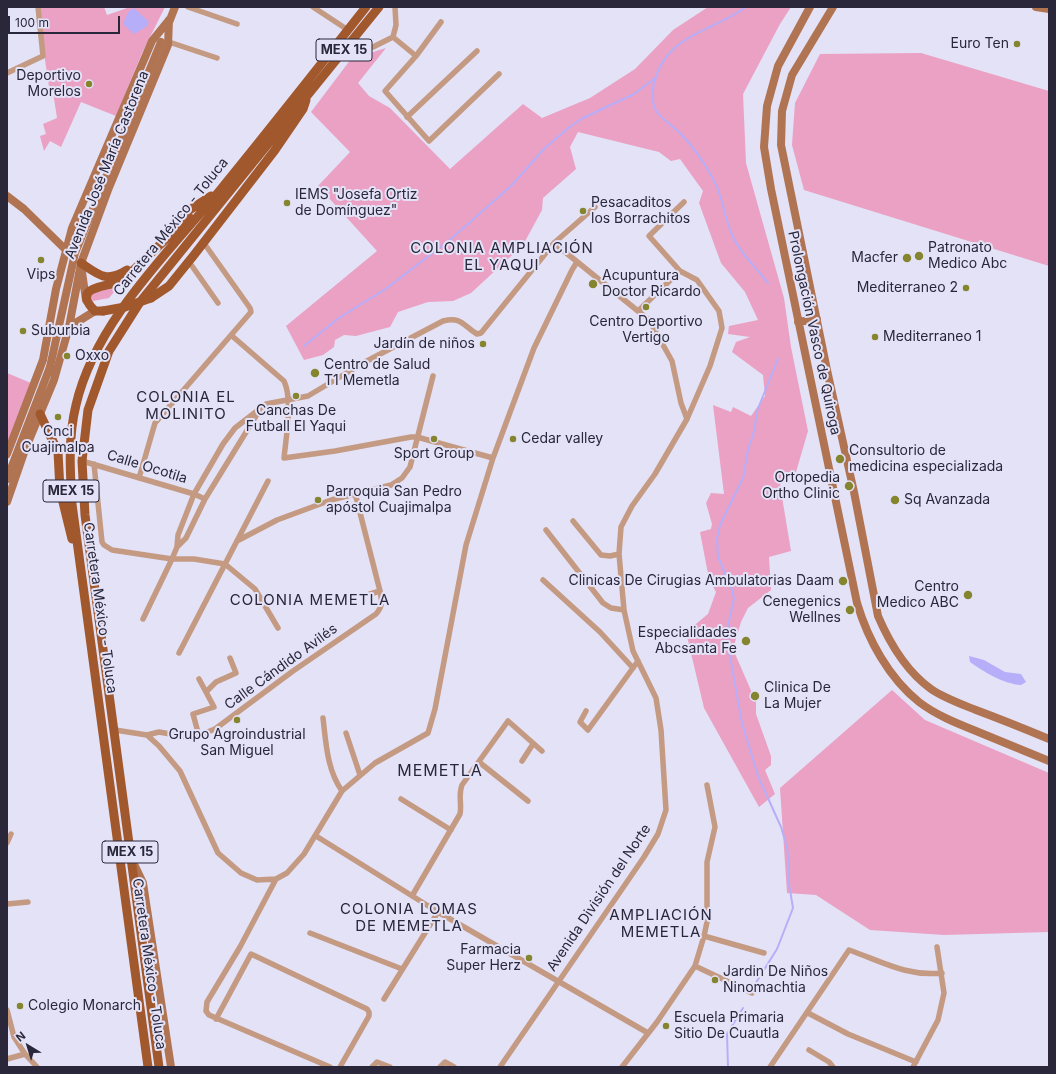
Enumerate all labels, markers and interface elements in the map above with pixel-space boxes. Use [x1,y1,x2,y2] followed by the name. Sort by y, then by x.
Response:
[10,8,122,34] scale bar
[15,15,49,30] text: 100 m
[951,36,1009,52] place label: Euro Ten
[316,39,372,61] road number: MEX 15
[1012,39,1022,49] marker: Euro Ten
[16,68,81,100] place label: Deportivo Morelos
[62,69,152,261] street label: Avenida José María Castorena
[84,79,94,89] marker: Deportivo Morelos
[110,155,232,299] street label: Carretera México - Toluca
[295,187,418,220] place label: IEMS "Josefa Ortiz de Domínguez"
[591,195,690,228] place label: Pesacaditos los Borrachitos
[282,198,292,208] marker: IEMS "Josefa Ortiz de Domínguez"
[578,206,588,216] marker: Pesacaditos los Borrachitos
[784,229,844,437] street label: Prolongación Vasco de Quiroga
[410,239,594,274] district label: COLONIA AMPLIACIÓN EL YAQUI
[928,240,1007,272] place label: Patronato Medico Abc
[851,250,898,266] place label: Macfer
[913,250,925,262] marker: Patronato Medico Abc
[901,252,913,264] marker: Macfer
[36,255,46,265] marker: Vips
[26,267,56,283] place label: Vips
[602,268,701,300] place label: Acupuntura Doctor Ricardo
[587,278,599,290] marker: Acupuntura Doctor Ricardo
[857,280,958,296] place label: Mediterraneo 2
[961,283,971,293] marker: Mediterraneo 2
[641,302,651,312] marker: Centro Deportivo Vertigo
[589,314,703,346] place label: Centro Deportivo Vertigo
[31,323,90,339] place label: Suburbia
[18,326,28,336] marker: Suburbia
[883,329,981,345] place label: Mediterraneo 1
[870,332,880,342] marker: Mediterraneo 1
[374,336,475,352] place label: Jardín de niños
[478,339,488,349] marker: Jardín de niños
[75,348,109,364] place label: Oxxo
[62,351,72,361] marker: Oxxo
[324,357,430,390] place label: Centro de Salud T1 Memetla
[309,367,321,379] marker: Centro de Salud T1 Memetla
[136,388,236,423] district label: COLONIA EL MOLINITO
[291,391,301,401] marker: Canchas De Futball El Yaqui
[246,403,346,436] place label: Canchas De Futball El Yaqui
[53,412,63,422] marker: Cnci Cuajimalpa
[21,424,95,456] place label: Cnci Cuajimalpa
[521,431,603,447] place label: Cedar valley
[429,434,439,444] marker: Sport Group
[508,434,518,444] marker: Cedar valley
[849,443,1003,476] place label: Consultorio de medicina especializada
[394,446,474,462] place label: Sport Group
[105,447,189,487] street label: Calle Ocotila
[834,453,846,465] marker: Consultorio de medicina especializada
[762,470,840,502] place label: Ortopedia Ortho Clinic
[43,480,99,502] road number: MEX 15
[843,480,855,492] marker: Ortopedia Ortho Clinic
[326,484,462,516] place label: Parroquia San Pedro apóstol Cuajimalpa
[904,492,990,508] place label: Sq Avanzada
[889,494,901,506] marker: Sq Avanzada
[313,495,323,505] marker: Parroquia San Pedro apóstol Cuajimalpa
[80,521,120,695] street label: Carretera México - Toluca
[568,573,834,589] place label: Clinicas De Cirugias Ambulatorias Daam
[837,575,849,587] marker: Clinicas De Cirugias Ambulatorias Daam
[877,579,959,612] place label: Centro Medico ABC
[962,589,974,601] marker: Centro Medico ABC
[230,591,390,609] district label: COLONIA MEMETLA
[762,594,841,626] place label: Cenegenics Wellnes
[844,604,856,616] marker: Cenegenics Wellnes
[221,620,341,714] street label: Calle Cándido Avilés
[638,625,737,658] place label: Especialidades Abcsanta Fe
[740,635,752,647] marker: Especialidades Abcsanta Fe
[764,680,831,712] place label: Clinica De La Mujer
[749,690,761,702] marker: Clinica De La Mujer
[232,715,242,725] marker: Grupo Agroindustrial San Miguel
[168,727,306,760] place label: Grupo Agroindustrial San Miguel
[397,761,483,781] district label: MEMETLA
[543,821,655,975] street label: Avenida División del Norte
[102,841,158,863] road number: MEX 15
[129,877,169,1051] street label: Carretera México - Toluca
[340,900,478,935] district label: COLONIA LOMAS DE MEMETLA
[609,906,713,941] district label: AMPLIACIÓN MEMETLA
[446,942,521,974] place label: Farmacia Super Herz
[524,953,534,963] marker: Farmacia Super Herz
[723,964,828,996] place label: Jardin De Niños Ninomachtia
[710,975,720,985] marker: Jardin De Niños Ninomachtia
[28,998,141,1014] place label: Colegio Monarch
[15,1001,25,1011] marker: Colegio Monarch
[674,1010,784,1042] place label: Escuela Primaria Sitio De Cuautla
[661,1021,671,1031] marker: Escuela Primaria Sitio De Cuautla
[8,1026,48,1066] north arrow
[13,1028,28,1045] text: N

